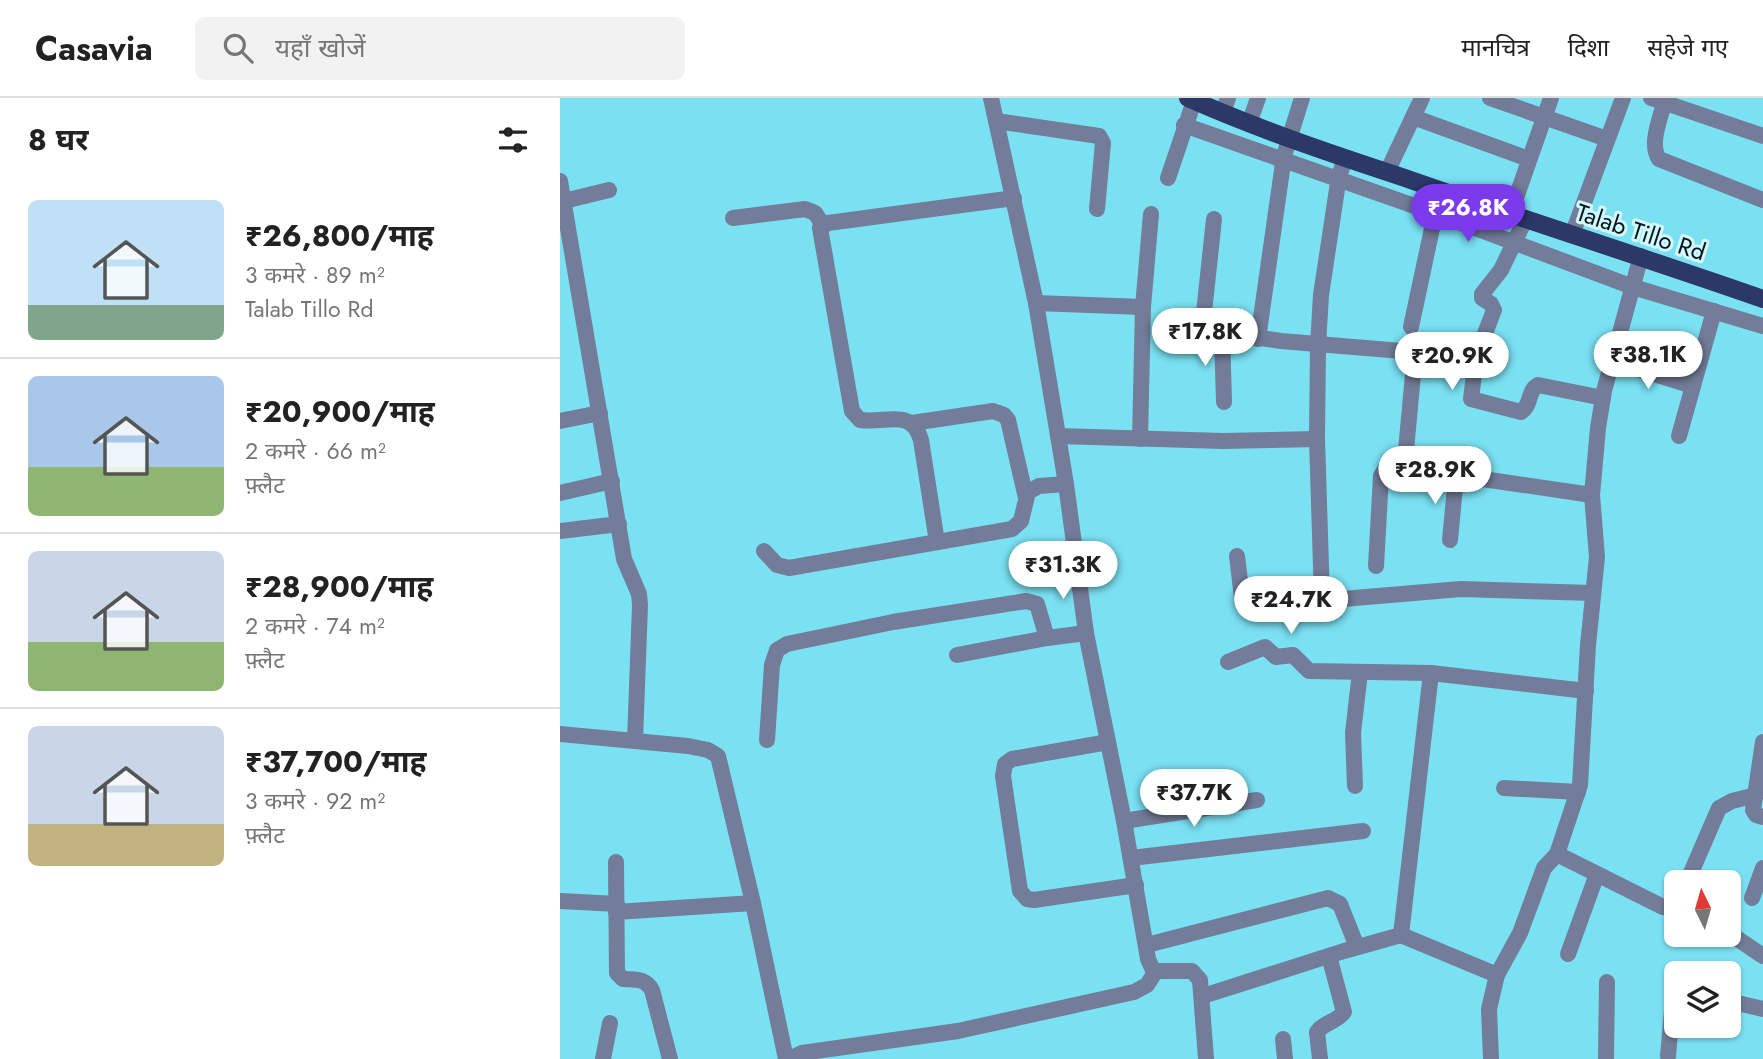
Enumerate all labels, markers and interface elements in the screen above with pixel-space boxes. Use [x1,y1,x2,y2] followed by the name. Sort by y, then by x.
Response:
[195,17,685,80] search box
[35,25,153,72] text: Casavia
[219,29,257,67] icon: search
[275,29,366,67] text: यहाँ खोजें
[1461,30,1530,65] text: मानचित्र
[1568,30,1609,65] text: दिशा
[1647,30,1728,65] text: सहेजे गए
[28,118,88,161] text: 8 घर
[494,121,532,159] icon: filters
[1411,184,1525,244] pin: ₹26.8K
[1427,190,1509,224] text: ₹26.8K
[1572,195,1710,269] street label: Talab Tillo Rd
[245,214,434,257] text: ₹26,800/माह
[84,228,168,312] icon: home
[245,258,385,292] text: 3 कमरे · 89 m²
[245,292,374,326] text: Talab Tillo Rd
[1148,308,1262,368] pin: ₹17.8K
[1168,314,1242,348] text: ₹17.8K
[1591,331,1705,391] pin: ₹38.1K
[1395,332,1509,392] pin: ₹20.9K
[1610,337,1686,371] text: ₹38.1K
[1411,338,1493,372] text: ₹20.9K
[245,390,435,433] text: ₹20,900/माह
[84,404,168,488] icon: home
[245,434,386,468] text: 2 कमरे · 66 m²
[1378,446,1492,506] pin: ₹28.9K
[1394,452,1476,486] text: ₹28.9K
[245,468,285,502] text: फ़्लैट
[1006,542,1120,601] pin: ₹31.3K
[1025,547,1101,581] text: ₹31.3K
[245,565,433,608] text: ₹28,900/माह
[1234,576,1348,636] pin: ₹24.7K
[84,579,168,663] icon: home
[1250,582,1332,616] text: ₹24.7K
[245,609,385,643] text: 2 कमरे · 74 m²
[245,643,285,677] text: फ़्लैट
[245,740,427,783] text: ₹37,700/माह
[84,754,168,838] icon: home
[1137,770,1251,829] pin: ₹37.7K
[1156,775,1232,809] text: ₹37.7K
[245,784,385,818] text: 3 कमरे · 92 m²
[245,818,285,852] text: फ़्लैट
[1664,870,1741,947] north arrow
[1664,870,1741,1038] map controls
[1664,961,1741,1038] button: layers

